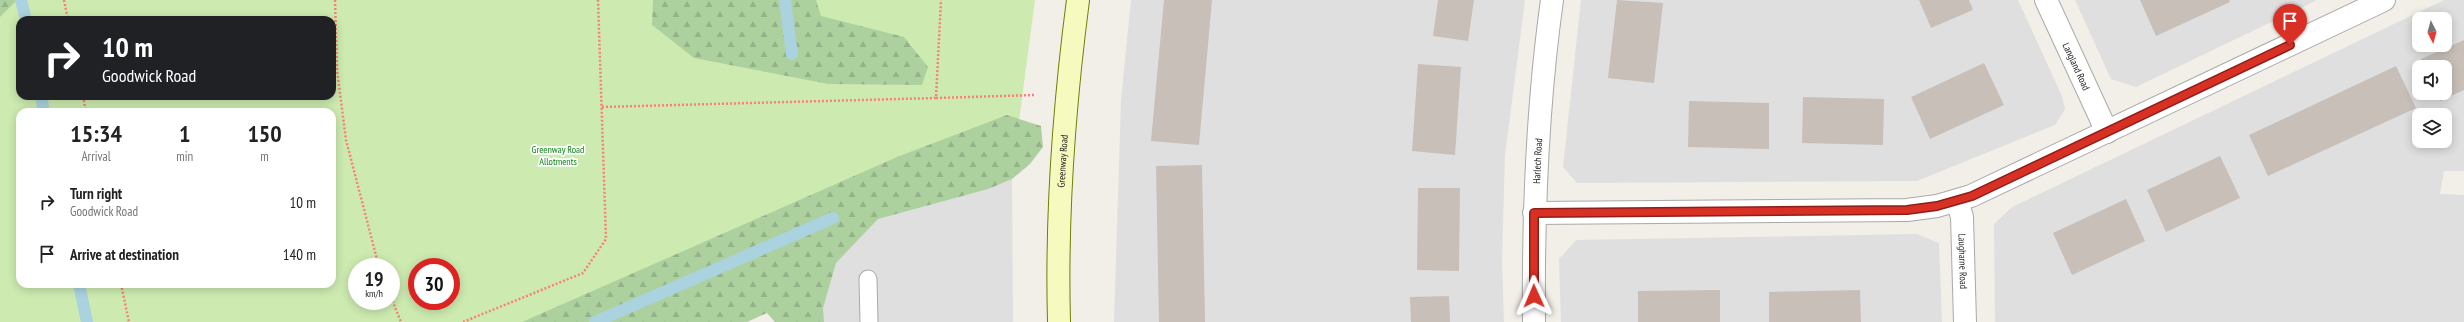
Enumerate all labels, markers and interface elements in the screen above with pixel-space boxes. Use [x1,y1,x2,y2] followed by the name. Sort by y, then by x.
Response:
[2273,4,2307,45] pin
[2279,10,2301,32] icon: arrive
[2412,12,2452,52] north arrow
[2412,12,2452,148] map controls
[102,28,153,65] text: 10 m
[36,32,88,84] icon: right
[2060,41,2093,92] street label: Langland Road
[2412,60,2452,100] button: sound
[102,64,196,87] text: Goodwick Road
[2412,108,2452,148] button: layers
[70,118,122,149] text: 15:34
[179,118,190,149] text: 1
[247,118,282,149] text: 150
[1055,134,1071,188] street label: Greenway Road
[1530,138,1545,184] street label: Harlech Road
[532,143,584,168] park label: Greenway Road Allotments
[81,148,111,165] text: Arrival
[176,148,193,165] text: min
[260,148,269,165] text: m
[70,184,122,203] text: Turn right
[36,191,58,213] icon: right
[290,193,316,212] text: 10 m
[70,203,138,220] text: Goodwick Road
[1955,233,1970,289] street label: Laugharne Road
[36,243,58,265] icon: arrive
[70,245,179,264] text: Arrive at destination
[283,245,316,264] text: 140 m
[408,258,460,310] speed limit sign: 30
[364,266,384,292] text: 19
[1513,275,1555,317] position arrow
[365,287,383,300] text: km/h

